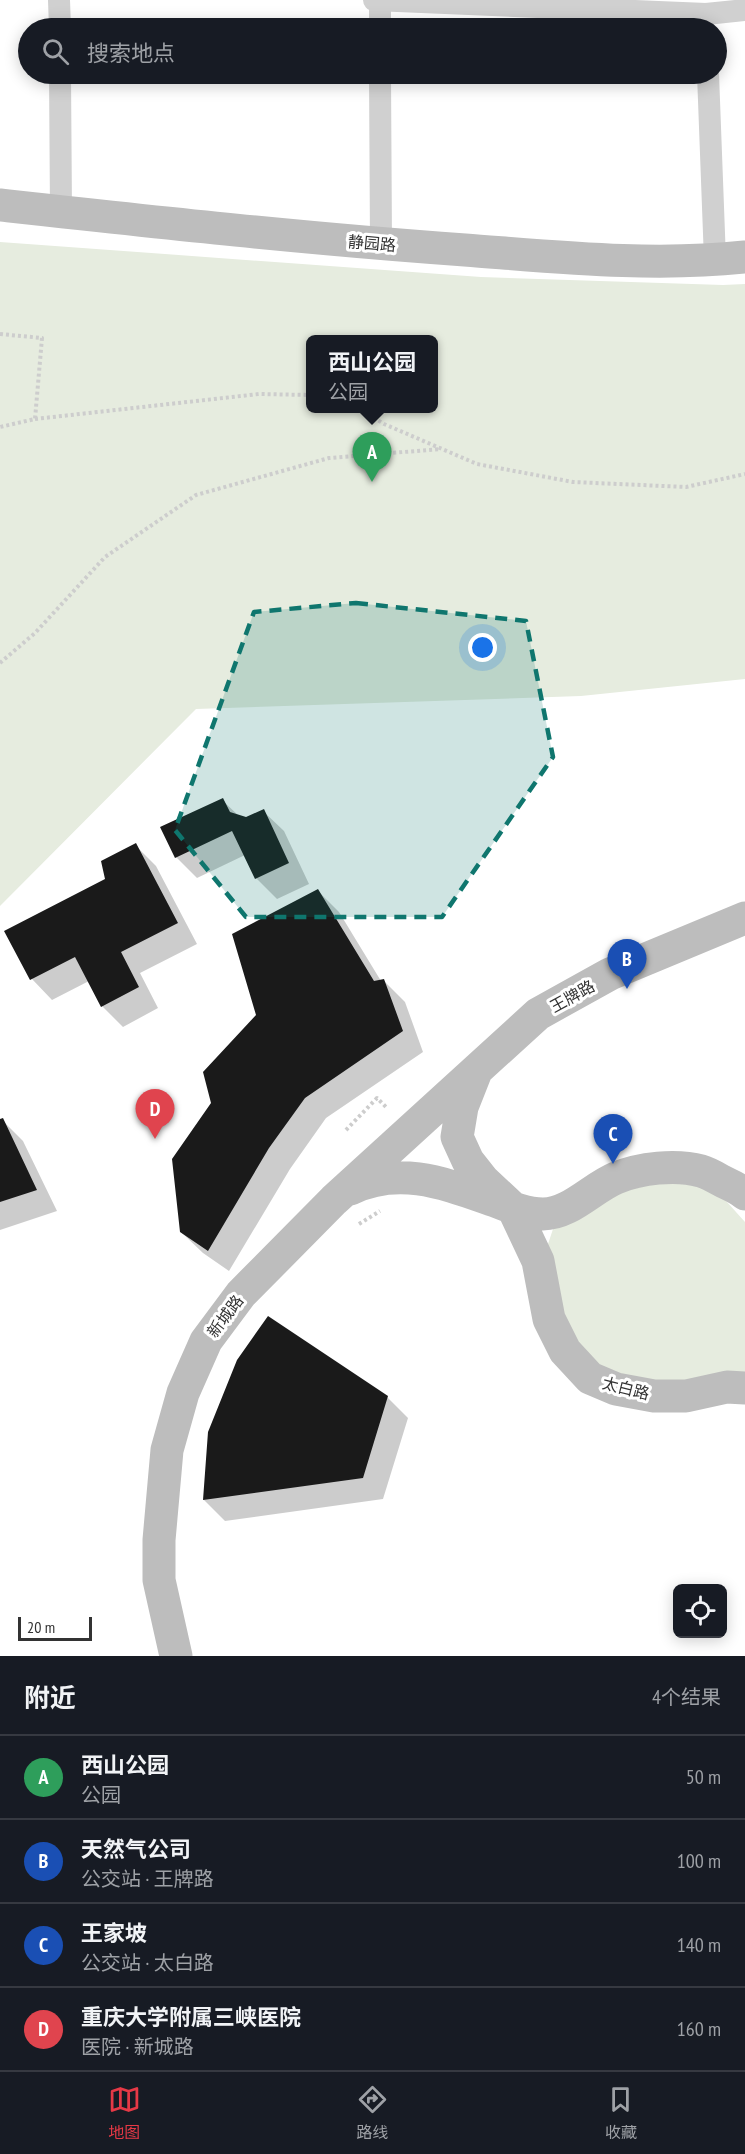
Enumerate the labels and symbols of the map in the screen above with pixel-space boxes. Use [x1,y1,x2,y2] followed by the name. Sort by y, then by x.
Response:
[347,231,397,255] street label: 静园路
[352,432,392,482] pin: A
[468,633,497,662] your location
[608,940,646,989] pin: B
[546,976,598,1016] street label: 王牌路
[136,1090,174,1139] pin: D
[594,1114,632,1164] pin: C
[203,1291,247,1341] street label: 新城路
[600,1372,652,1404] street label: 太白路
[18,1614,92,1642] scale bar

